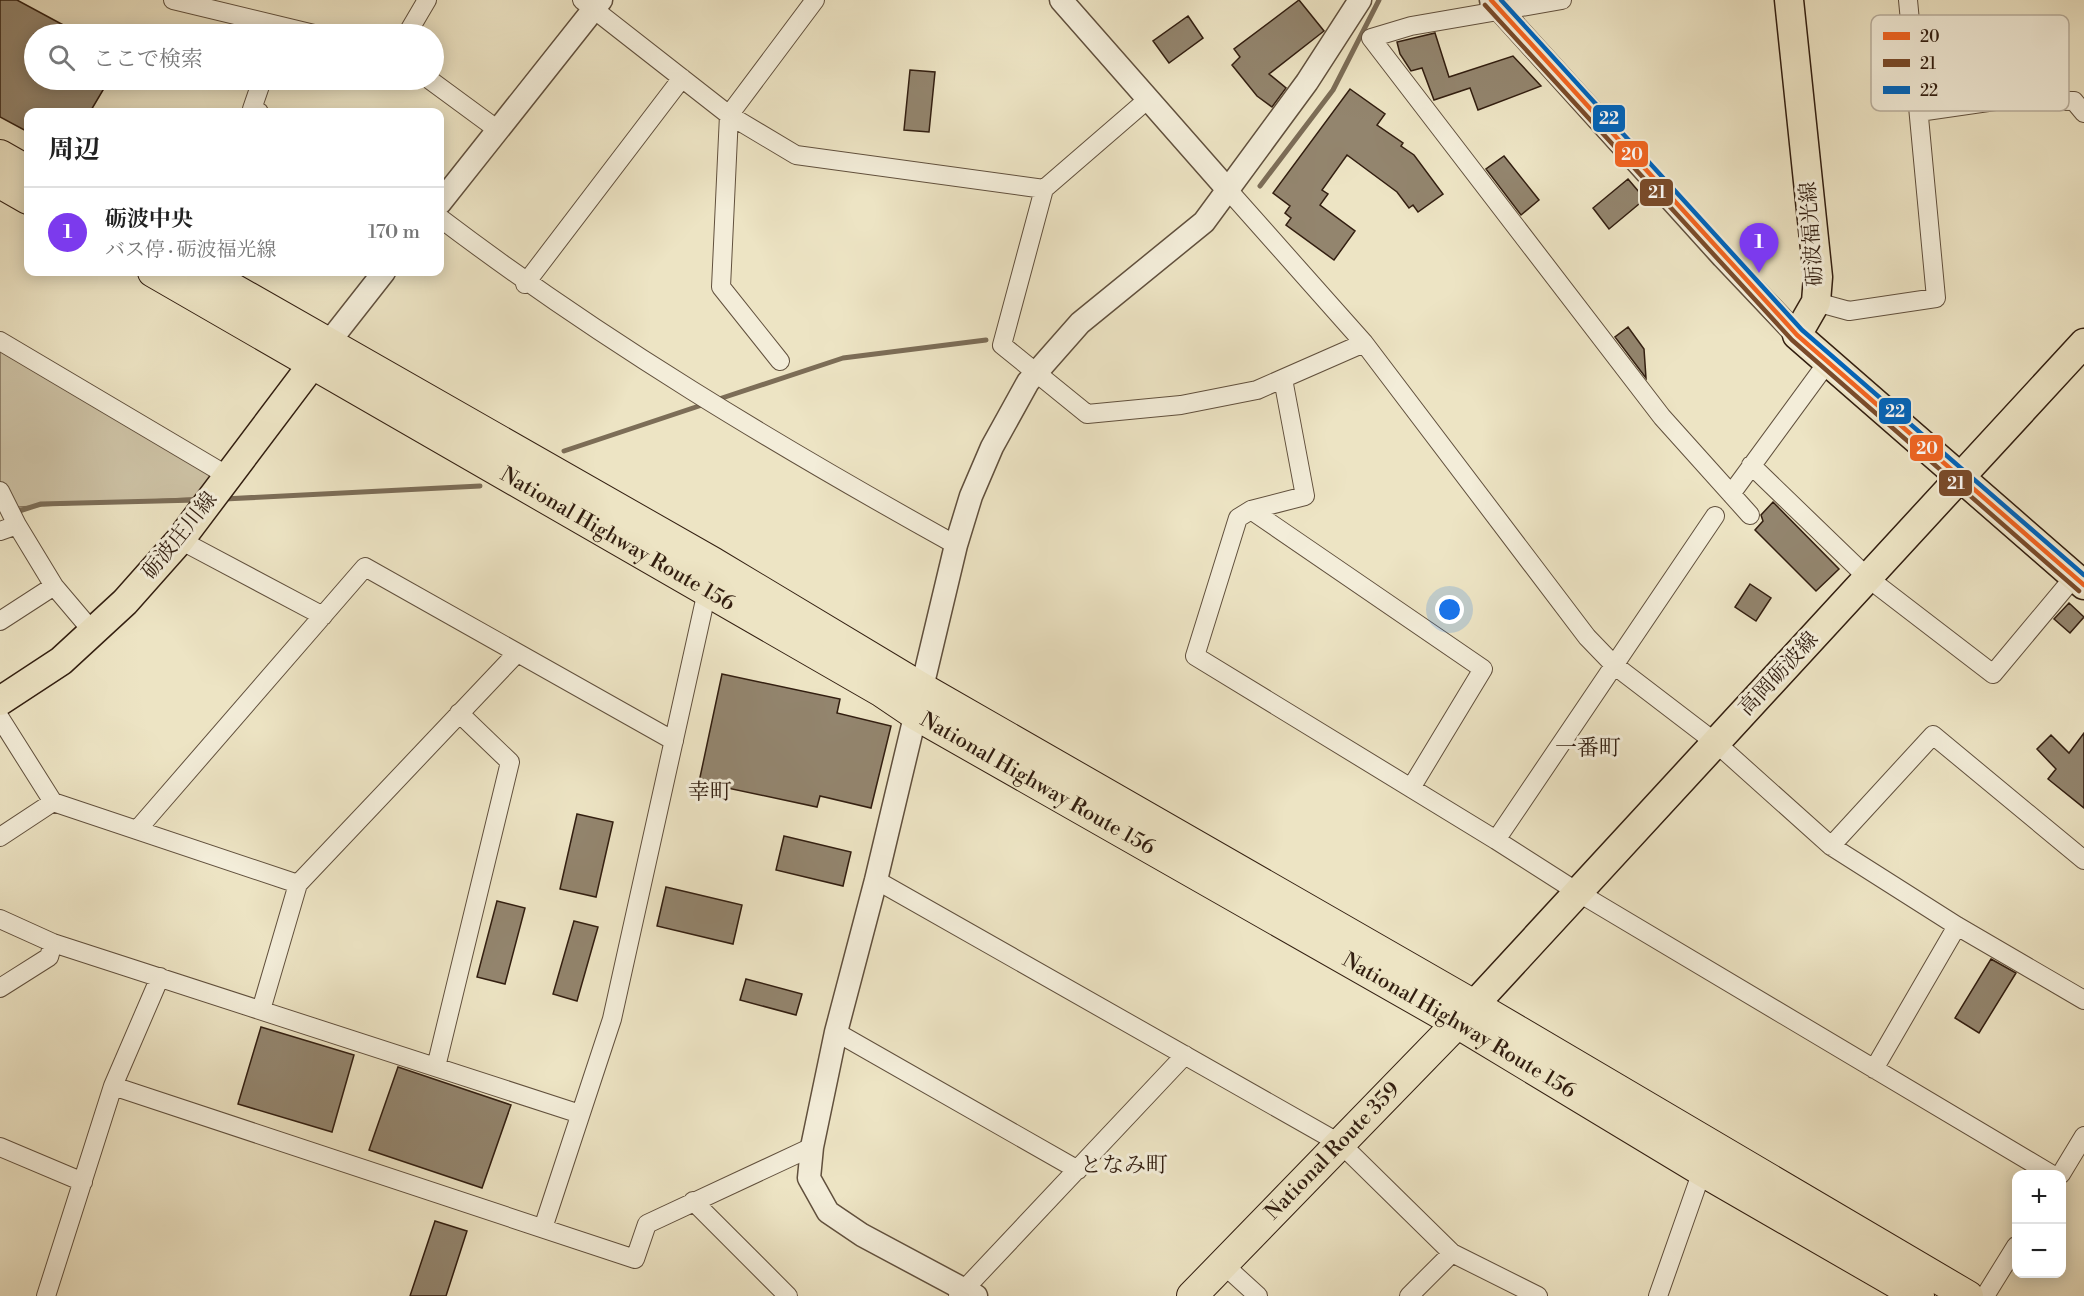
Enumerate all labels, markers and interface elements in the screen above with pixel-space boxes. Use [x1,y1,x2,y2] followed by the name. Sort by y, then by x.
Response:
[1871,15,2069,111] legend
[24,24,444,90] search box
[1920,27,1940,47] text: 20
[45,41,78,74] icon: search
[93,46,203,73] text: ここで検索
[1920,54,1936,74] text: 21
[1920,81,1938,101] text: 22
[1592,104,1626,133] line badge: 22
[1599,109,1619,129] text: 22
[48,134,100,166] text: 周辺
[1614,140,1649,168] line badge: 20
[1621,145,1643,165] text: 20
[1639,178,1674,207] line badge: 21
[1795,181,1829,287] street label: 砺波福光線
[1648,183,1666,203] text: 21
[105,206,193,233] text: 砺波中央
[63,220,72,245] text: 1
[368,220,420,245] text: 170 m
[1740,224,1778,273] pin: 1
[105,238,277,263] text: バス停 · 砺波福光線
[1878,397,1912,425] line badge: 22
[1885,402,1905,422] text: 22
[1909,434,1944,462] line badge: 20
[1916,439,1938,459] text: 20
[496,462,740,617] street label: National Highway Route 156
[1938,469,1973,497] line badge: 21
[1947,474,1965,494] text: 21
[137,487,223,585] street label: 砺波庄川線
[1435,595,1464,624] your location
[1734,627,1824,721] street label: 高岡砺波線
[915,707,1160,861] street label: National Highway Route 156
[1555,735,1621,762] district label: 一番町
[688,779,732,806] district label: 幸町
[1338,947,1581,1105] street label: National Highway Route 156
[1260,1077,1406,1226] street label: National Route 359
[1080,1152,1168,1179] district label: となみ町
[2012,1170,2066,1278] map controls
[2012,1170,2066,1224] button: +
[2012,1224,2066,1278] button: −

